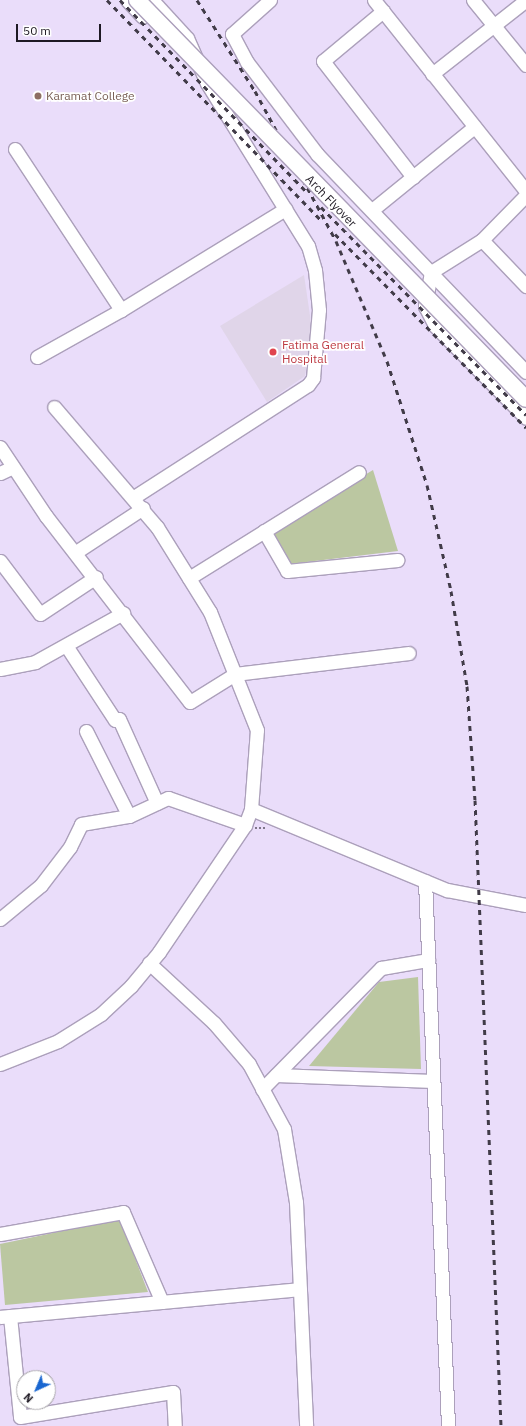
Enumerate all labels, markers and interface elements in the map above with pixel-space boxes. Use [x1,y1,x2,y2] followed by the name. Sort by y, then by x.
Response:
[18,16,103,42] scale bar
[23,23,51,38] text: 50 m
[46,89,135,103] place label: Karamat College
[33,91,43,101] marker: Karamat College
[303,172,359,230] street label: Arch Flyover
[282,338,364,366] place label: Fatima General Hospital
[267,346,279,358] marker: Fatima General Hospital
[16,1370,56,1410] north arrow
[21,1390,36,1406] text: N

